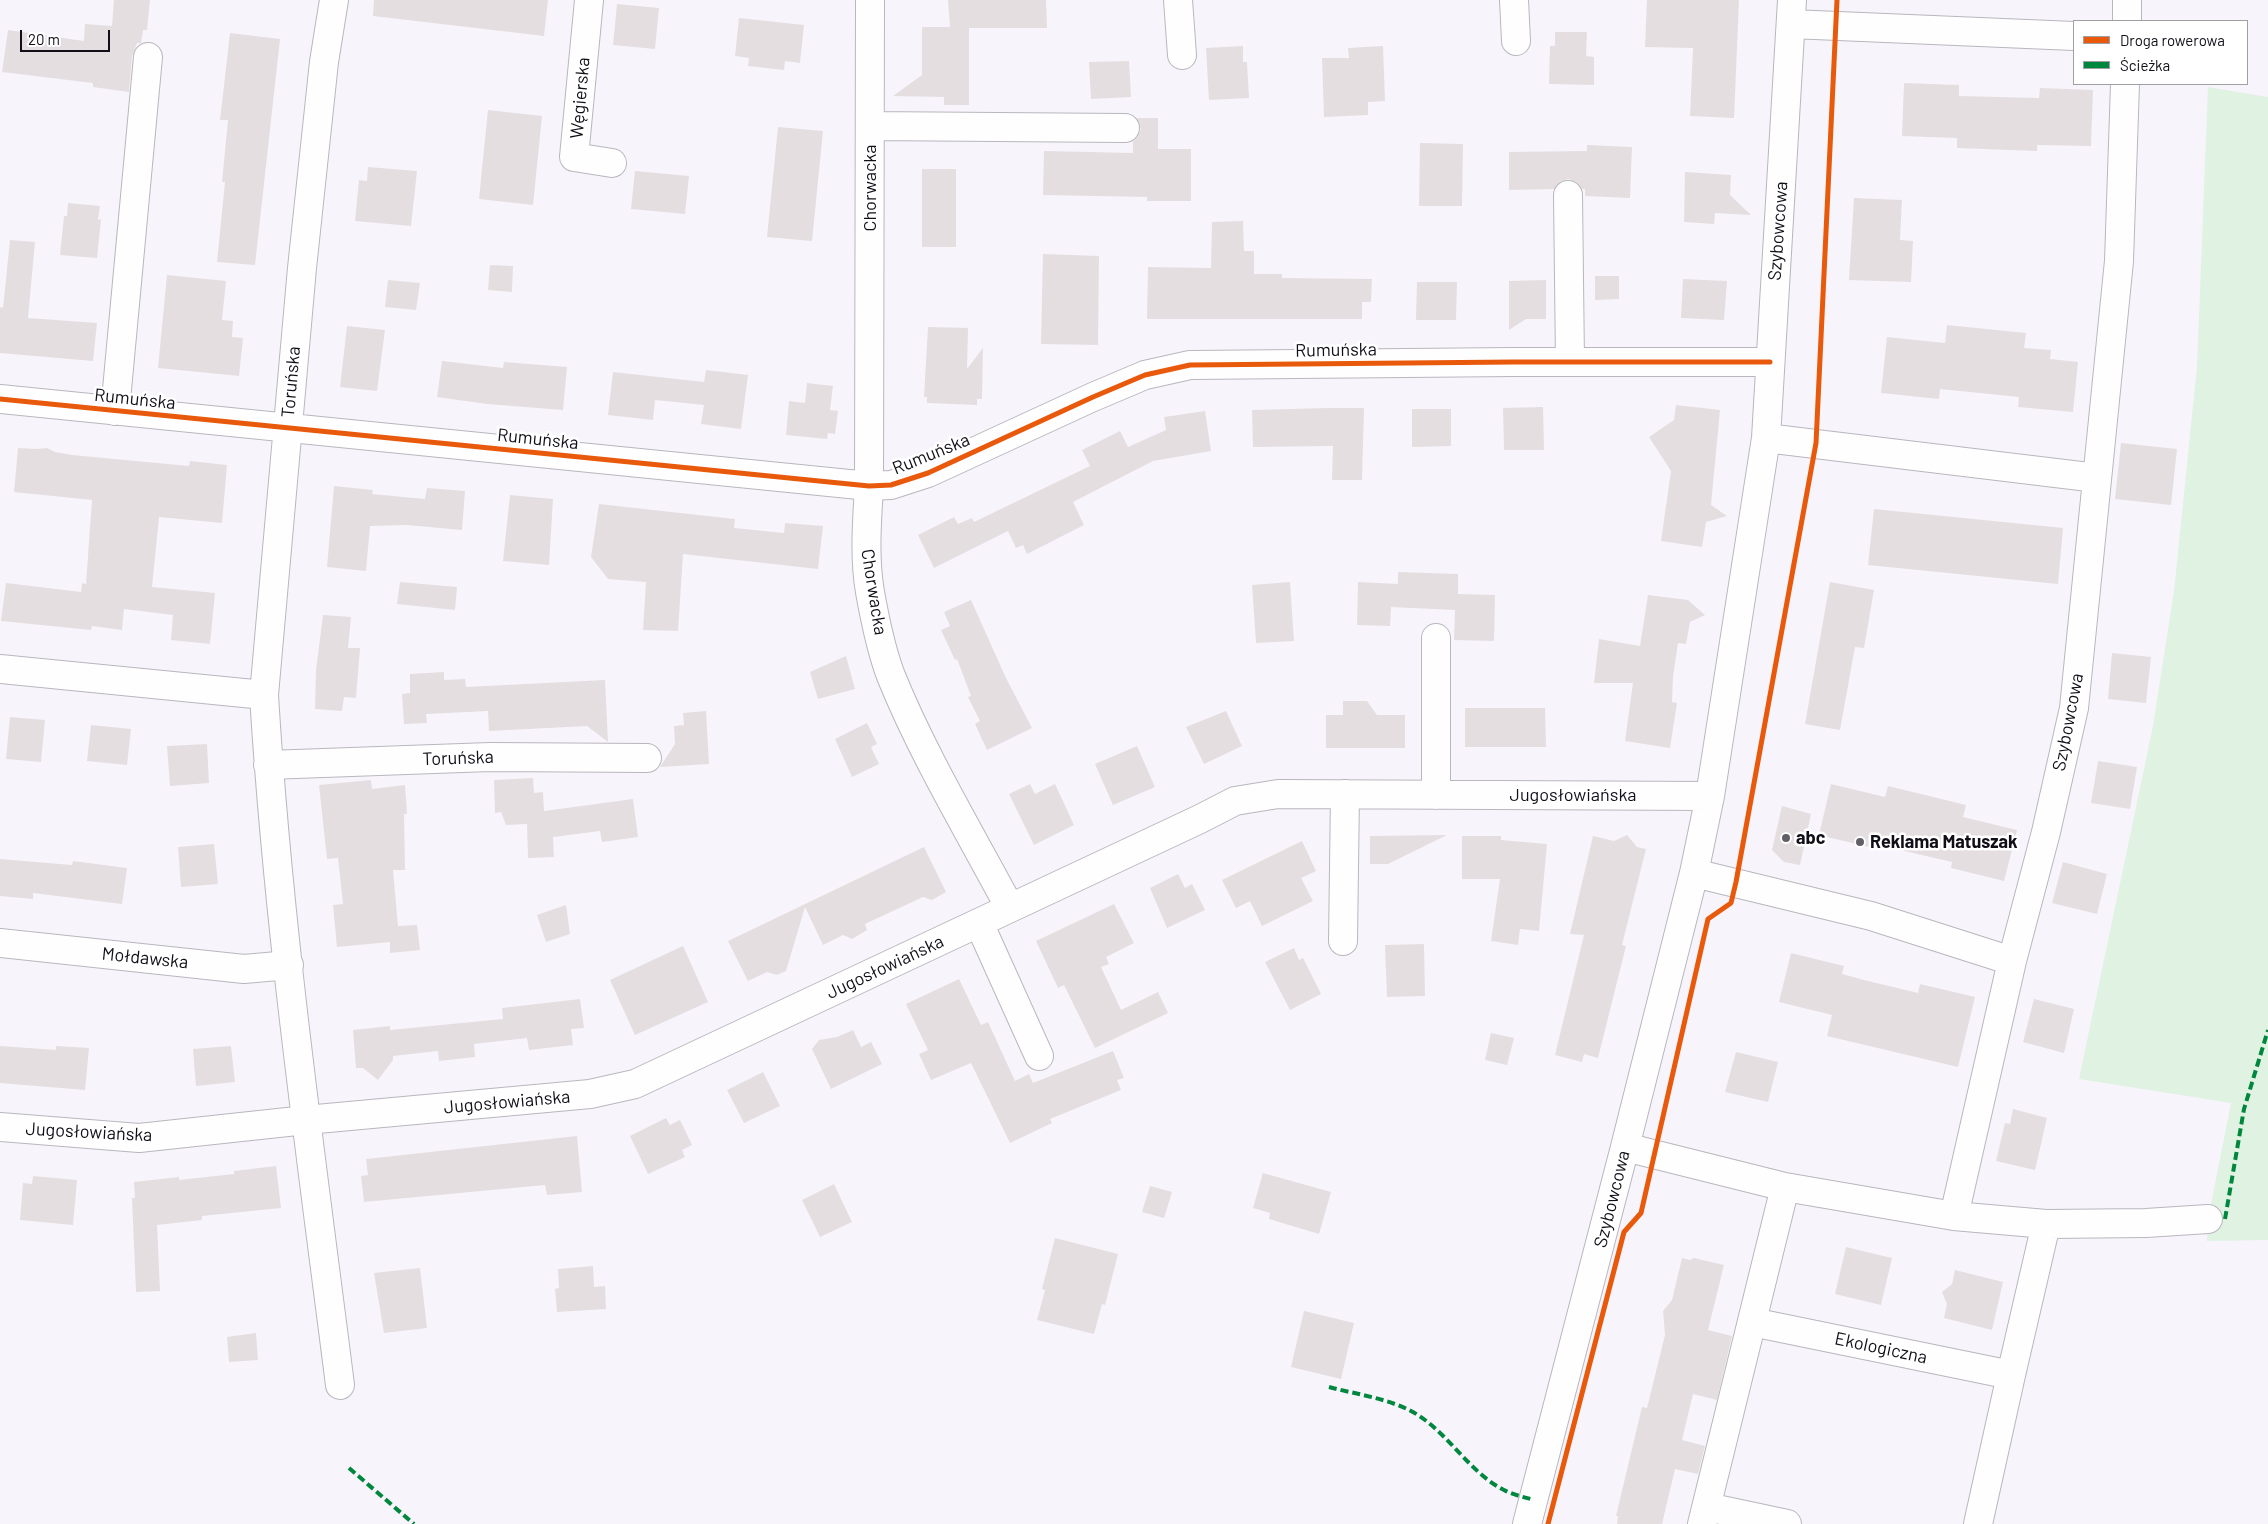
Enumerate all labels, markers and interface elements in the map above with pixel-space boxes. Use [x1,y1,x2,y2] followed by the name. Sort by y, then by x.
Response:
[22,20,112,52] scale bar
[2073,20,2248,85] legend
[28,30,60,48] text: 20 m
[2120,31,2225,49] text: Droga rowerowa
[566,56,594,140] street label: Węgierska
[2120,56,2170,74] text: Ścieżka
[859,145,881,231] street label: Chorwacka
[1764,181,1792,281] street label: Szybowcowa
[1295,338,1377,362] street label: Rumuńska
[277,345,305,419] street label: Toruńska
[93,384,177,414] street label: Rumuńska
[496,424,580,454] street label: Rumuńska
[889,429,973,479] street label: Rumuńska
[857,547,891,637] street label: Chorwacka
[2048,671,2088,773] street label: Szybowcowa
[422,746,494,770] street label: Toruńska
[1510,784,1636,806] street label: Jugosłowiańska
[1796,827,1825,849] place label: abc
[1870,831,2018,853] place label: Reklama Matuszak
[1780,832,1792,844] marker: abc
[1854,836,1866,848] marker: Reklama Matuszak
[823,930,947,1004] street label: Jugosłowiańska
[101,943,189,973] street label: Mołdawska
[443,1086,571,1118] street label: Jugosłowiańska
[25,1118,153,1146] street label: Jugosłowiańska
[1589,1148,1635,1250] street label: Szybowcowa
[1833,1328,1929,1368] street label: Ekologiczna

